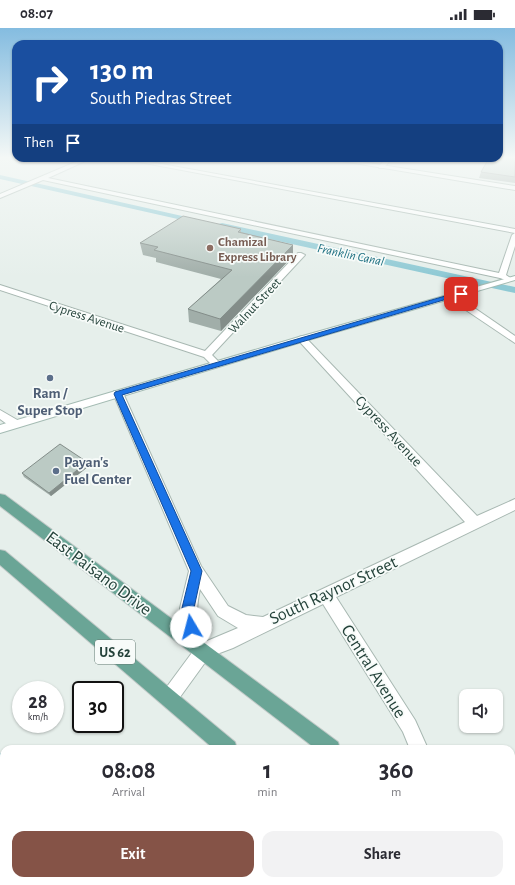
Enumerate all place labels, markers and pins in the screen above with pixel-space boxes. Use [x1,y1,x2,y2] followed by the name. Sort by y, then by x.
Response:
[218,236,297,264] place label: Chamizal Express Library
[205,243,215,253] marker: Chamizal Express Library
[444,277,478,311] pin
[45,373,55,383] marker: Ram / Super Stop
[17,386,83,418] place label: Ram / Super Stop
[64,455,132,487] place label: Payan's Fuel Center
[51,466,61,476] marker: Payan's Fuel Center

